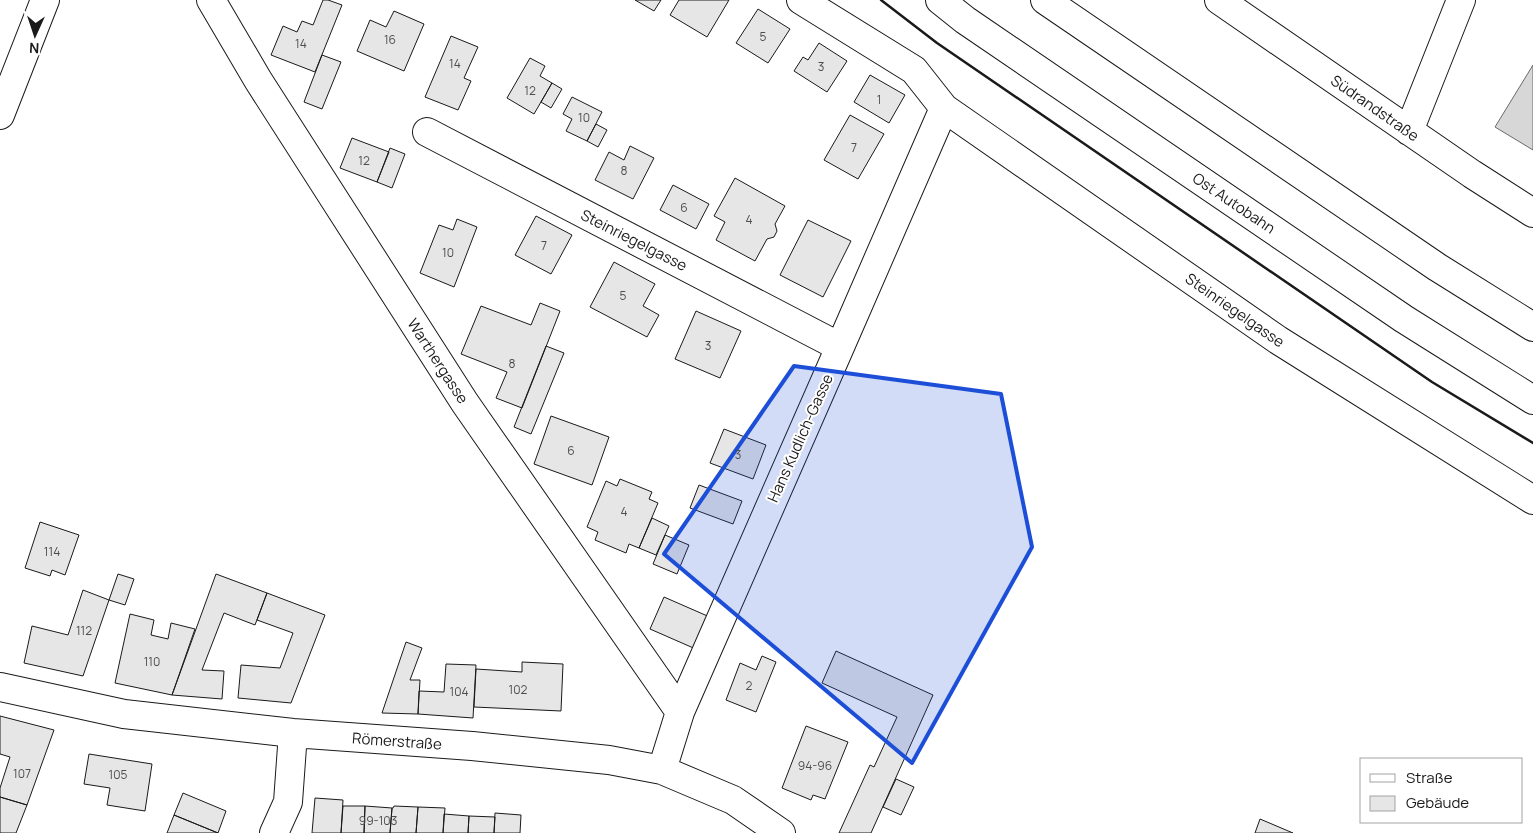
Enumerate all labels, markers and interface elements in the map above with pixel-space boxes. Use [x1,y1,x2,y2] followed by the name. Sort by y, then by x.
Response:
[10,10,60,60] north arrow
[760,28,767,45] house number: 5
[384,31,396,48] house number: 16
[295,35,307,52] house number: 14
[29,39,40,58] text: N
[449,55,461,72] house number: 14
[818,58,824,75] house number: 3
[1327,70,1424,146] street label: Südrandstraße
[524,82,536,99] house number: 12
[877,91,881,108] house number: 1
[578,109,590,126] house number: 10
[851,139,857,156] house number: 7
[358,152,370,169] house number: 12
[621,162,628,179] house number: 8
[1188,168,1280,239] street label: Ost Autobahn
[680,199,688,216] house number: 6
[577,204,691,276] street label: Steinriegelgasse
[745,211,753,228] house number: 4
[541,237,547,254] house number: 7
[442,244,454,261] house number: 10
[1181,268,1289,352] street label: Steinriegelgasse
[620,287,627,304] house number: 5
[403,314,474,408] street label: Warthergasse
[705,337,711,354] house number: 3
[509,355,516,372] house number: 8
[762,370,838,506] street label: Hans Kudlich-Gasse
[567,442,575,459] house number: 6
[735,446,741,463] house number: 3
[620,503,628,520] house number: 4
[44,543,60,560] house number: 114
[76,622,92,639] house number: 112
[144,653,160,670] house number: 110
[746,677,753,694] house number: 2
[509,681,528,698] house number: 102
[449,683,469,700] house number: 104
[351,727,443,755] street label: Römerstraße
[798,757,832,774] house number: 94-96
[1360,758,1523,823] legend
[13,765,31,782] house number: 107
[109,766,128,783] house number: 105
[1406,767,1453,788] text: Straße
[1406,792,1469,813] text: Gebäude
[359,812,397,829] house number: 99-103

